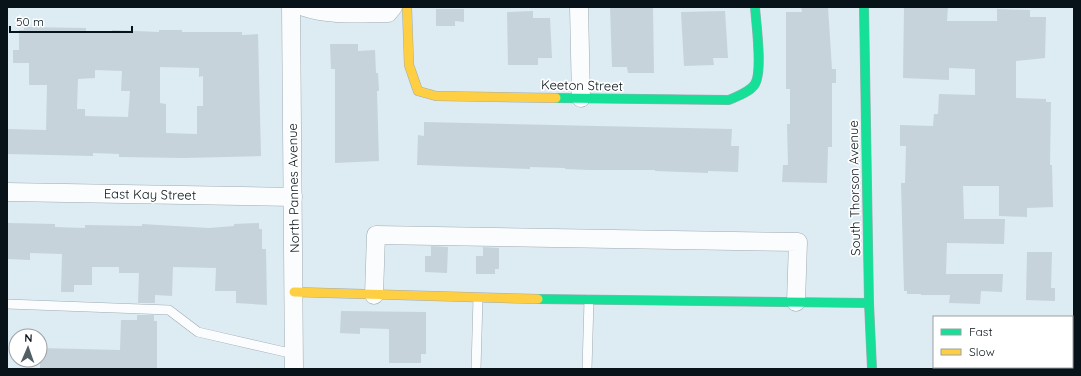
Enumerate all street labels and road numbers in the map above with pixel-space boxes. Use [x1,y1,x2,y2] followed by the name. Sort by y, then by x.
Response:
[541,76,623,94] street label: Keeton Street
[845,120,863,256] street label: South Thorson Avenue
[284,123,302,253] street label: North Pannes Avenue
[104,185,196,203] street label: East Kay Street

